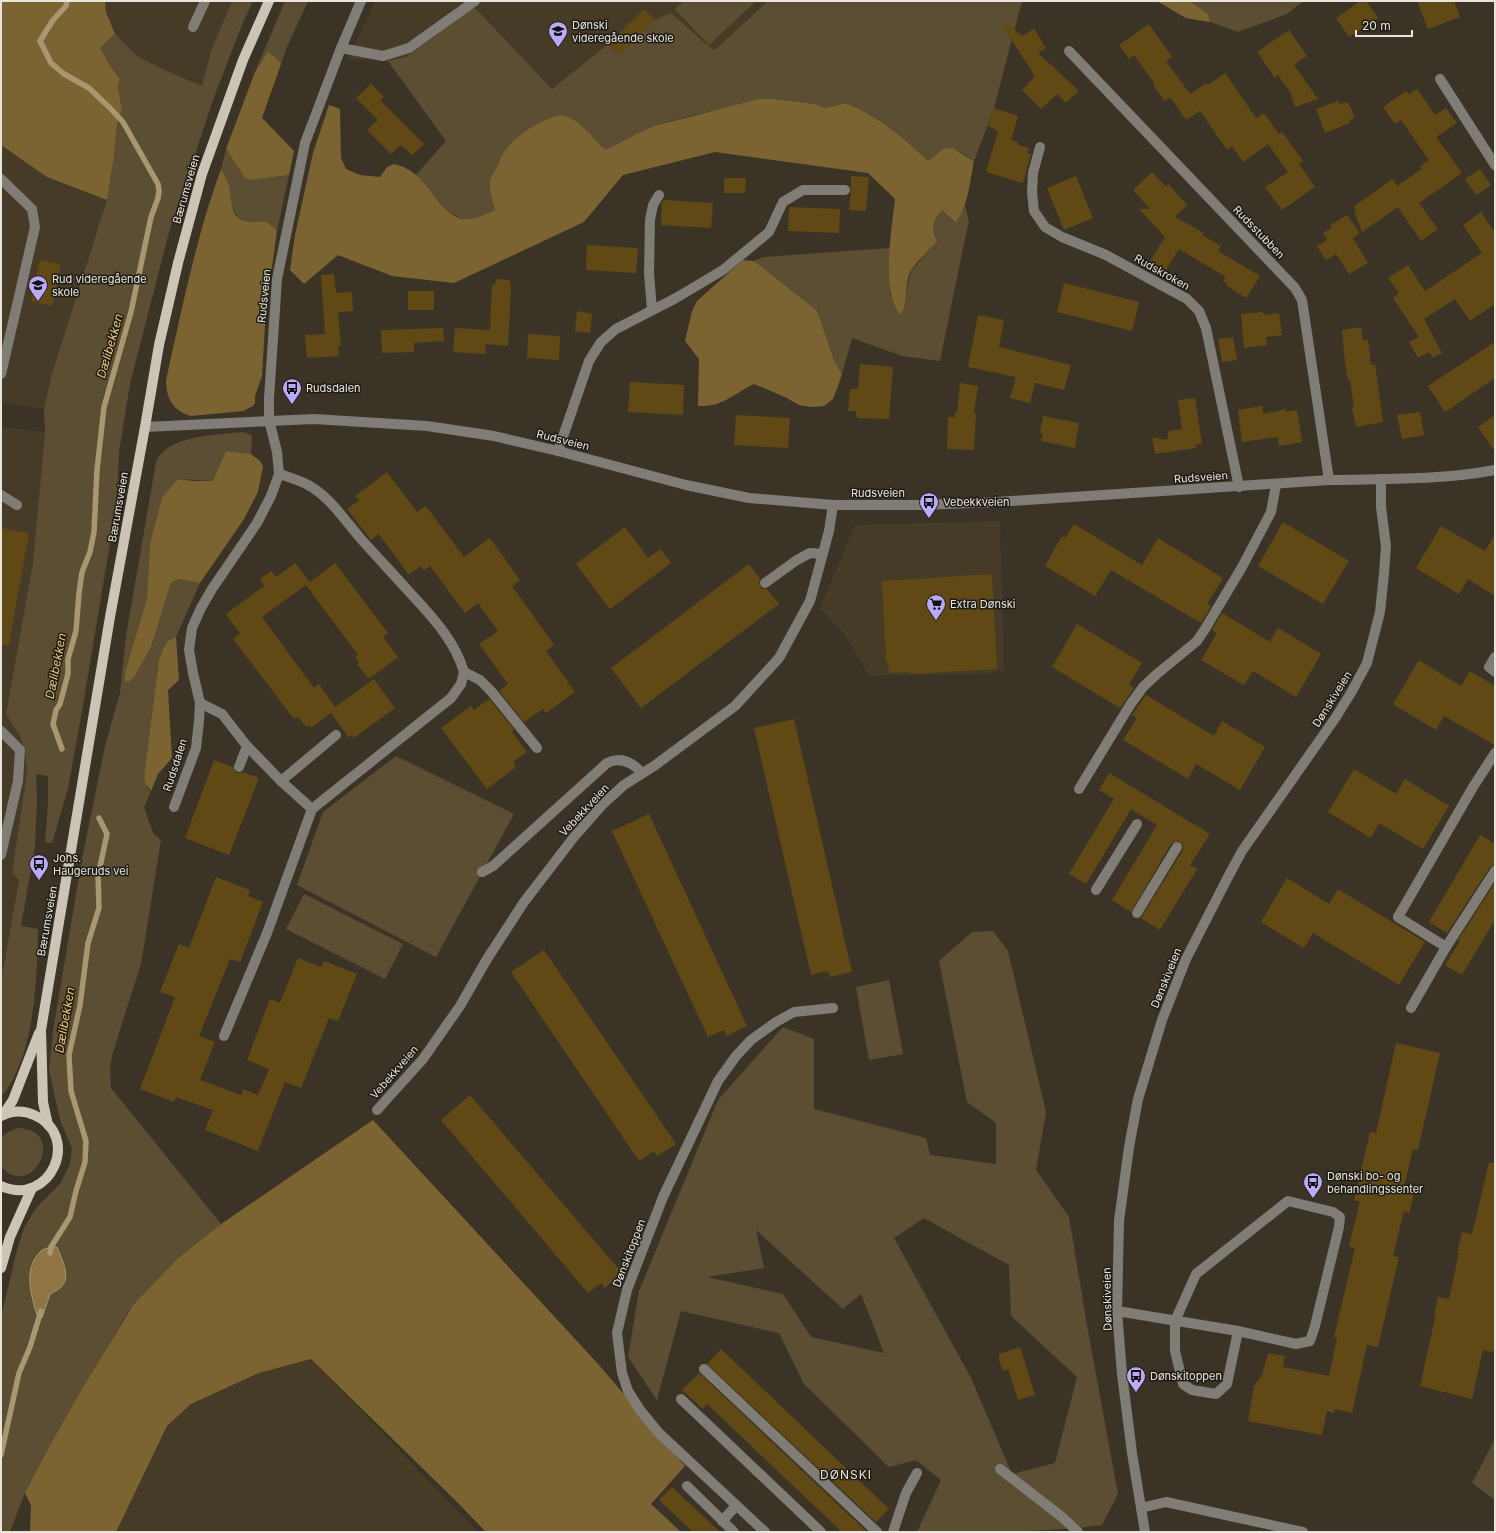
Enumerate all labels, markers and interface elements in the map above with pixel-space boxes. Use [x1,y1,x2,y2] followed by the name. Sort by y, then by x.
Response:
[1356,12,1412,38] scale bar
[572,18,674,45] place label: Dønski videregående skole
[1362,18,1391,33] text: 20 m
[547,20,569,48] school or university icon: Dønski videregående skole
[169,153,203,225] street label: Bærumsveien
[1230,203,1288,261] street label: Rudsstubben
[1132,251,1192,293] street label: Rudskroken
[254,268,274,324] street label: Rudsveien
[52,272,147,299] place label: Rud videregående skole
[27,274,49,302] school or university icon: Rud videregående skole
[93,312,126,380] water label: Dælibekken
[281,377,303,405] bus stop icon: Rudsdalen
[306,381,361,395] place label: Rudsdalen
[535,427,591,453] street label: Rudsveien
[1174,468,1228,486] street label: Rudsveien
[105,471,131,543] street label: Bærumsveien
[851,486,905,500] street label: Rudsveien
[918,491,940,519] bus stop icon: Vebekkveien
[943,495,1010,509] place label: Vebekkveien
[925,593,947,621] supermarket icon: Extra Dønski
[950,597,1015,611] place label: Extra Dønski
[42,632,69,700] water label: Dælibekken
[1309,668,1355,730] street label: Dønskiveien
[160,737,190,793] street label: Rudsdalen
[556,781,612,839] street label: Vebekkveien
[53,851,128,878] place label: Johs. Haugeruds vei
[28,853,50,881] bus stop icon: Johs. Haugeruds vei
[34,885,60,957] street label: Bærumsveien
[1148,946,1184,1010] street label: Dønskiveien
[51,986,78,1054] water label: Dælibekken
[367,1042,421,1102] street label: Vebekkveien
[1327,1169,1423,1196] place label: Dønski bo- og behandlingssenter
[1302,1171,1324,1199] bus stop icon: Dønski bo- og behandlingssenter
[610,1217,648,1289] street label: Dønskitoppen
[1099,1267,1115,1331] street label: Dønskiveien
[1125,1365,1147,1393] bus stop icon: Dønskitoppen
[1150,1369,1222,1383] place label: Dønskitoppen
[820,1467,872,1482] district label: DØNSKI

